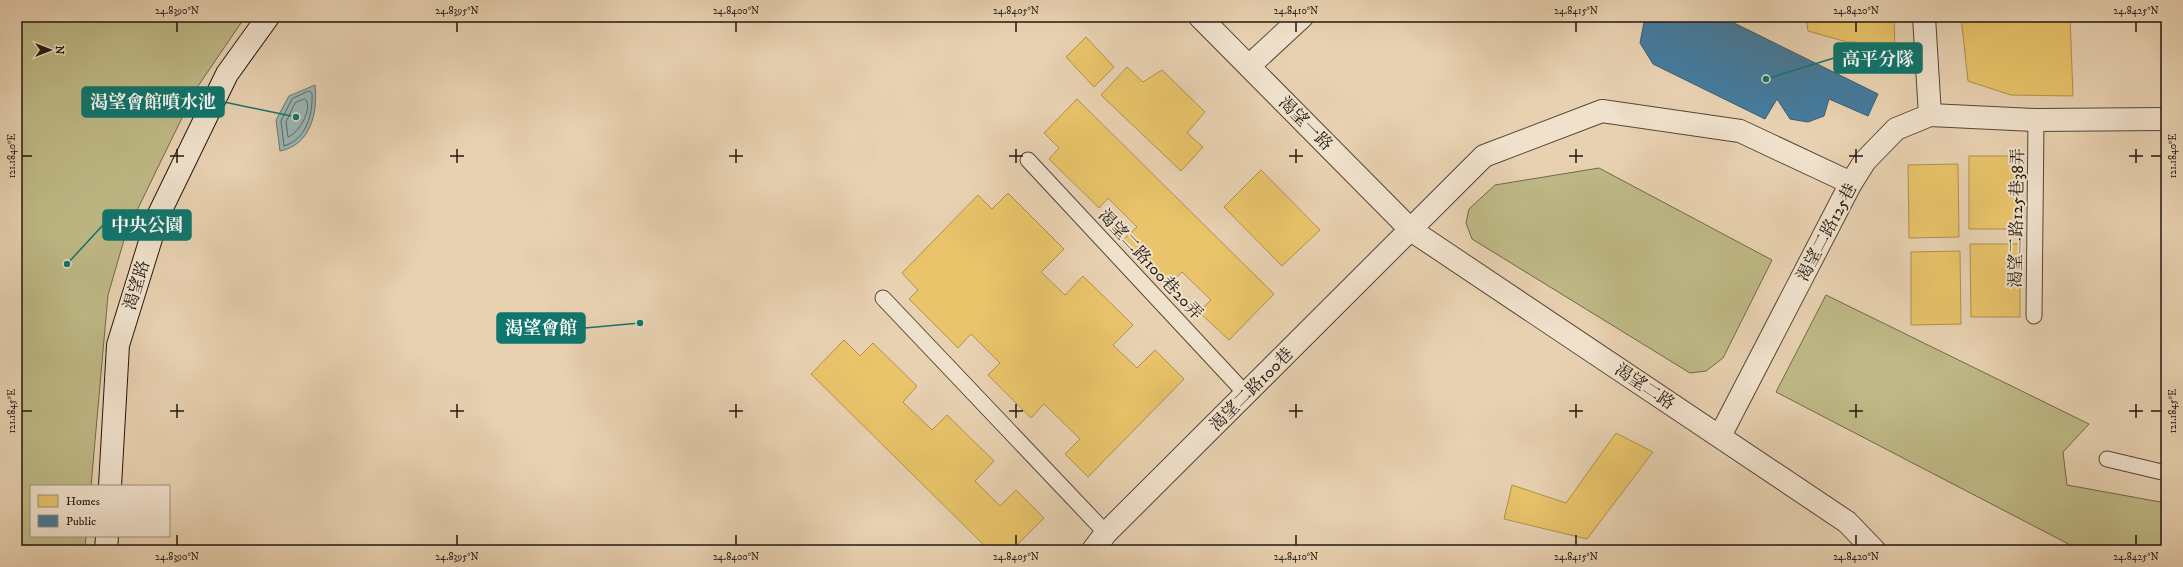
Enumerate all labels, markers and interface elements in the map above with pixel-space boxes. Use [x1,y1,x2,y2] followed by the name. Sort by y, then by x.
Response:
[155,5,199,17] text: 24.8390°N
[435,5,479,17] text: 24.8395°N
[713,5,759,17] text: 24.8400°N
[993,5,1039,17] text: 24.8405°N
[1274,5,1318,17] text: 24.8410°N
[1554,5,1598,17] text: 24.8415°N
[1833,5,1879,17] text: 24.8420°N
[2113,5,2159,17] text: 24.8425°N
[30,30,70,70] north arrow
[1834,43,1922,73] callout: 高平分隊
[52,45,66,55] text: N
[1842,49,1914,71] text: 高平分隊
[82,87,224,117] callout: 渴望會館噴水池
[90,92,216,114] text: 渴望會館噴水池
[1273,92,1337,156] street label: 渴望一路
[6,134,18,178] text: 121.1840°E
[2167,134,2179,178] text: 121.1840°E
[2005,148,2029,288] street label: 渴望二路125巷38弄
[1792,180,1862,285] street label: 渴望二路125巷
[1093,205,1207,325] street label: 渴望二路100巷20弄
[103,210,191,240] callout: 中央公園
[111,215,183,237] text: 中央公園
[119,258,155,313] street label: 渴望路
[497,313,585,343] callout: 渴望會館
[505,318,577,340] text: 渴望會館
[1205,343,1298,436] street label: 渴望二路100巷
[1610,359,1679,415] street label: 渴望二路
[6,389,18,433] text: 121.1845°E
[2167,389,2179,433] text: 121.1845°E
[30,485,170,537] legend
[66,494,100,509] text: Homes
[66,514,96,529] text: Public
[155,551,199,563] text: 24.8390°N
[435,551,479,563] text: 24.8395°N
[713,551,759,563] text: 24.8400°N
[993,551,1039,563] text: 24.8405°N
[1274,551,1318,563] text: 24.8410°N
[1554,551,1598,563] text: 24.8415°N
[1833,551,1879,563] text: 24.8420°N
[2113,551,2159,563] text: 24.8425°N

